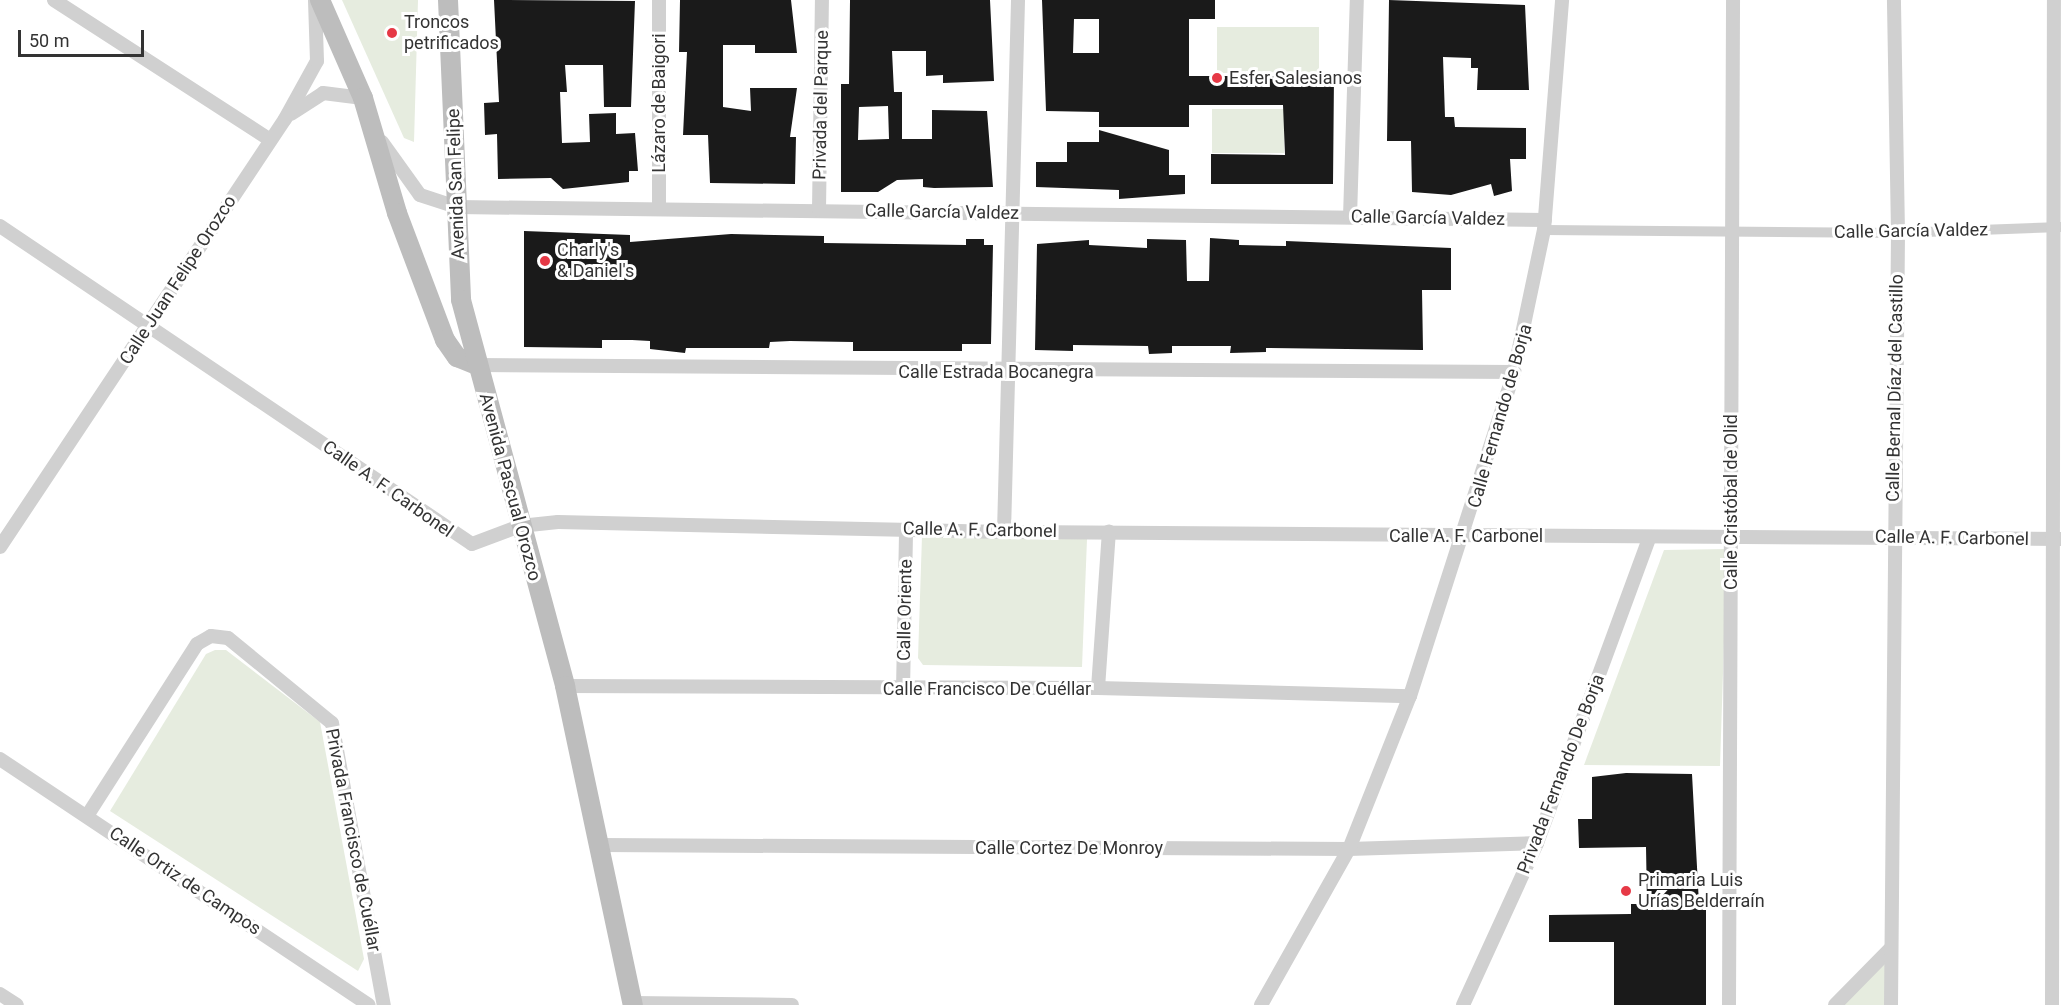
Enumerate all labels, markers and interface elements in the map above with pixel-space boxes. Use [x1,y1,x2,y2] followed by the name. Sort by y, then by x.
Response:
[404,12,499,54] place label: Troncos petrificados
[21,18,147,56] scale bar
[385,26,399,40] marker: Troncos petrificados
[29,30,69,51] text: 50 m
[809,30,833,180] street label: Privada del Parque
[648,33,670,173] street label: Lázaro de Baigori
[1229,67,1362,89] place label: Esfer Salesianos
[1210,71,1224,85] marker: Esfer Salesianos
[443,108,469,260] street label: Avenida San Felipe
[115,191,241,369] street label: Calle Juan Felipe Orozco
[865,200,1019,224] street label: Calle García Valdez
[1351,206,1505,230] street label: Calle García Valdez
[1834,219,1988,243] street label: Calle García Valdez
[557,240,634,282] place label: Charly's & Daniel's
[538,254,552,268] marker: Charly's & Daniel's
[1882,274,1908,502] street label: Calle Bernal Díaz del Castillo
[1463,322,1537,510] street label: Calle Fernando de Borja
[898,361,1094,383] street label: Calle Estrada Bocanegra
[475,391,545,583] street label: Avenida Pascual Orozco
[1720,414,1742,590] street label: Calle Cristóbal de Olid
[319,436,457,542] street label: Calle A. F. Carbonel
[903,518,1057,542] street label: Calle A. F. Carbonel
[1389,525,1543,547] street label: Calle A. F. Carbonel
[1875,526,2029,550] street label: Calle A. F. Carbonel
[893,559,917,661] street label: Calle Oriente
[1513,671,1609,877] street label: Privada Fernando De Borja
[883,678,1091,700] street label: Calle Francisco De Cuéllar
[321,727,385,953] street label: Privada Francisco de Cuéllar
[105,822,265,940] street label: Calle Ortiz de Campos
[975,837,1163,859] street label: Calle Cortez De Monroy
[1638,870,1765,912] place label: Primaria Luis Urías Belderraín
[1619,884,1633,898] marker: Primaria Luis Urías Belderraín

